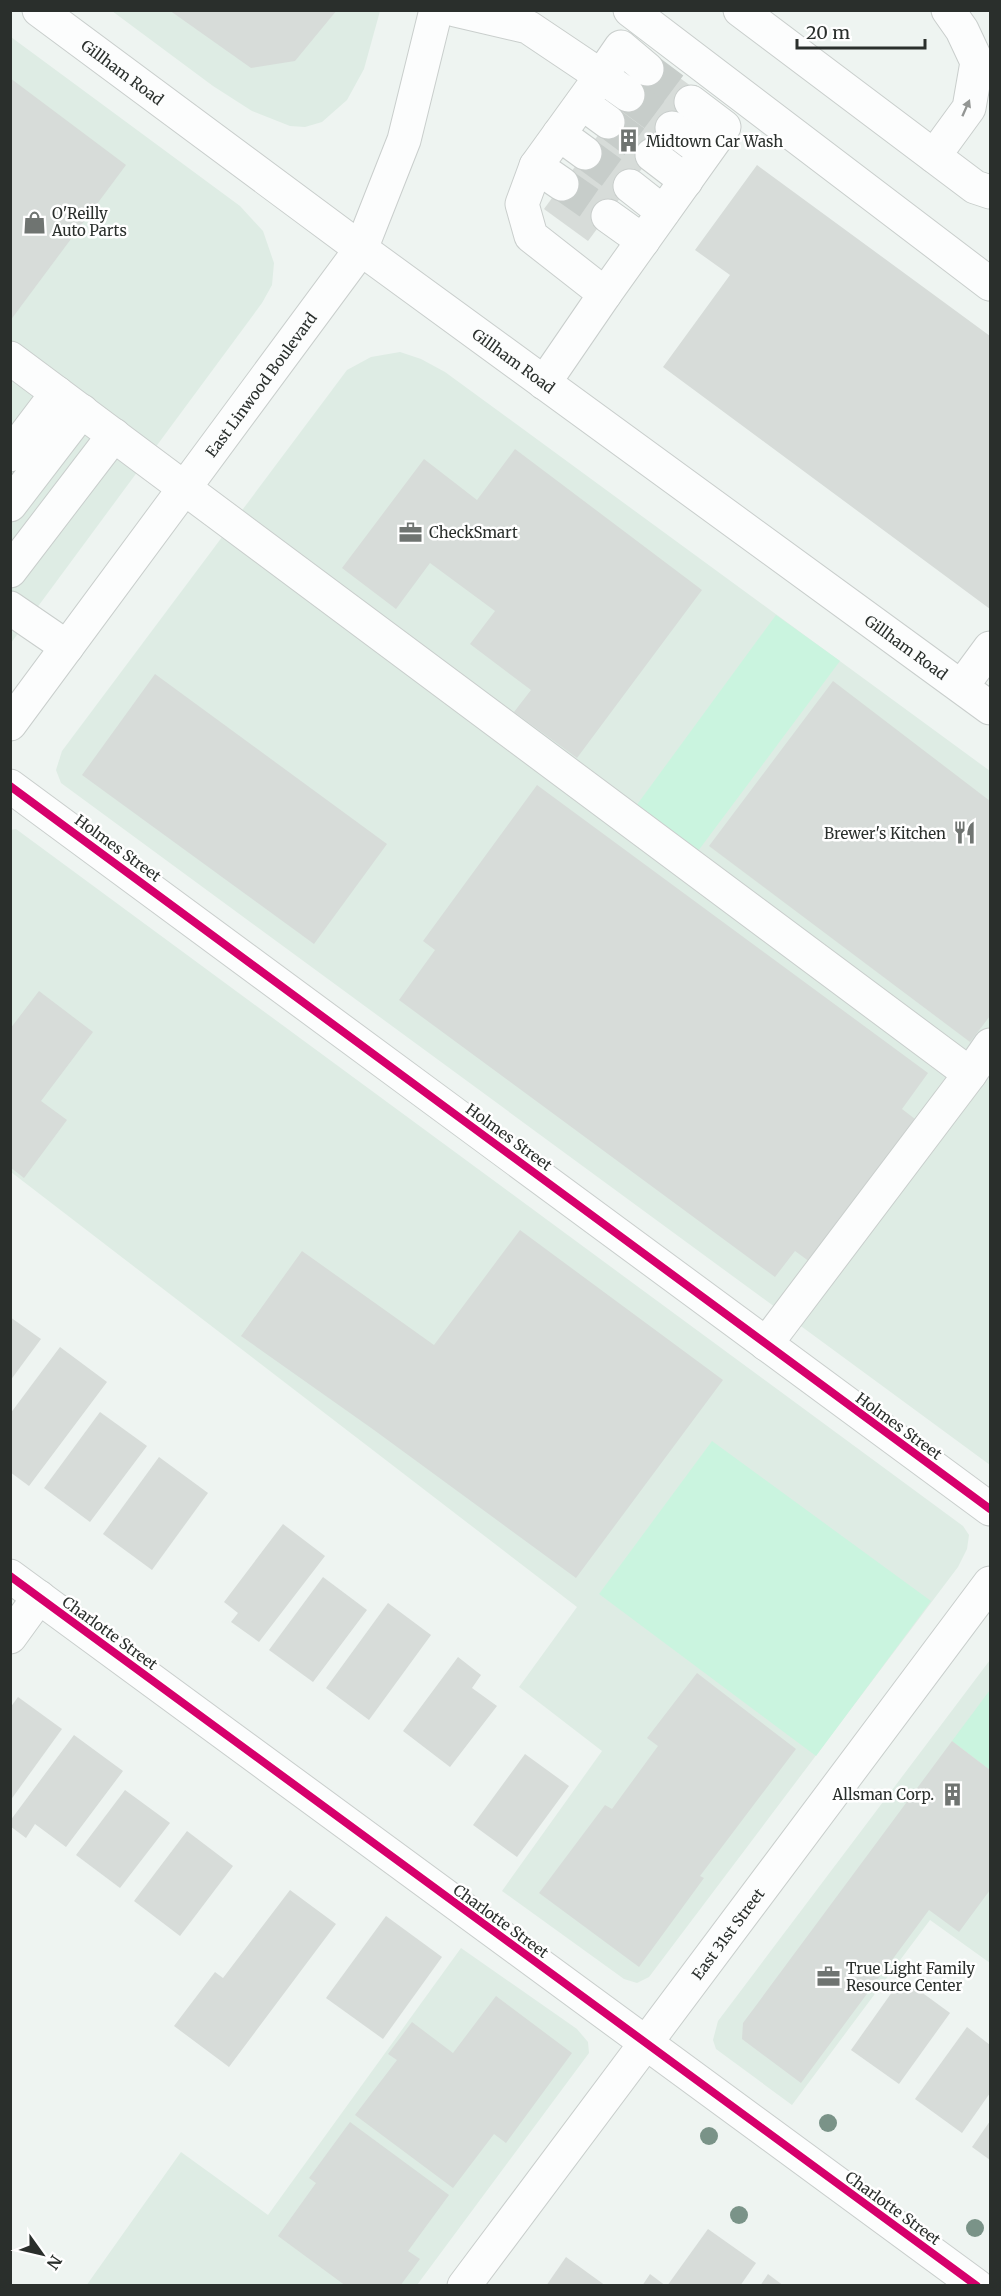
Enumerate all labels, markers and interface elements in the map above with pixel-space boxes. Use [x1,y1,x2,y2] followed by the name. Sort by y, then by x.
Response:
[797,12,924,50] scale bar
[806,21,850,44] text: 20 m
[78,35,167,109] street label: Gillham Road
[961,98,971,116] one-way arrow
[615,128,641,154] building icon: Midtown Car Wash
[646,132,783,151] place label: Midtown Car Wash
[51,204,127,240] place label: O'Reilly Auto Parts
[21,209,47,235] shop icon: O'Reilly Auto Parts
[201,309,320,461] street label: East Linwood Boulevard
[469,324,559,397] street label: Gillham Road
[398,519,424,545] office icon: CheckSmart
[429,523,518,542] place label: CheckSmart
[861,610,951,683] street label: Gillham Road
[71,810,165,886] street label: Holmes Street
[951,820,977,846] restaurant icon: Brewer's Kitchen
[824,824,946,843] place label: Brewer's Kitchen
[462,1099,556,1175] street label: Holmes Street
[852,1388,946,1464] street label: Holmes Street
[59,1592,162,1674] street label: Charlotte Street
[939,1781,965,1807] building icon: Allsman Corp.
[832,1785,934,1804] place label: Allsman Corp.
[450,1880,553,1962] street label: Charlotte Street
[687,1884,768,1983] street label: East 31st Street
[846,1959,975,1995] place label: True Light Family Resource Center
[815,1964,841,1990] office icon: True Light Family Resource Center
[842,2167,945,2249] street label: Charlotte Street
[12,2224,72,2284] north arrow
[42,2252,66,2274] text: N

